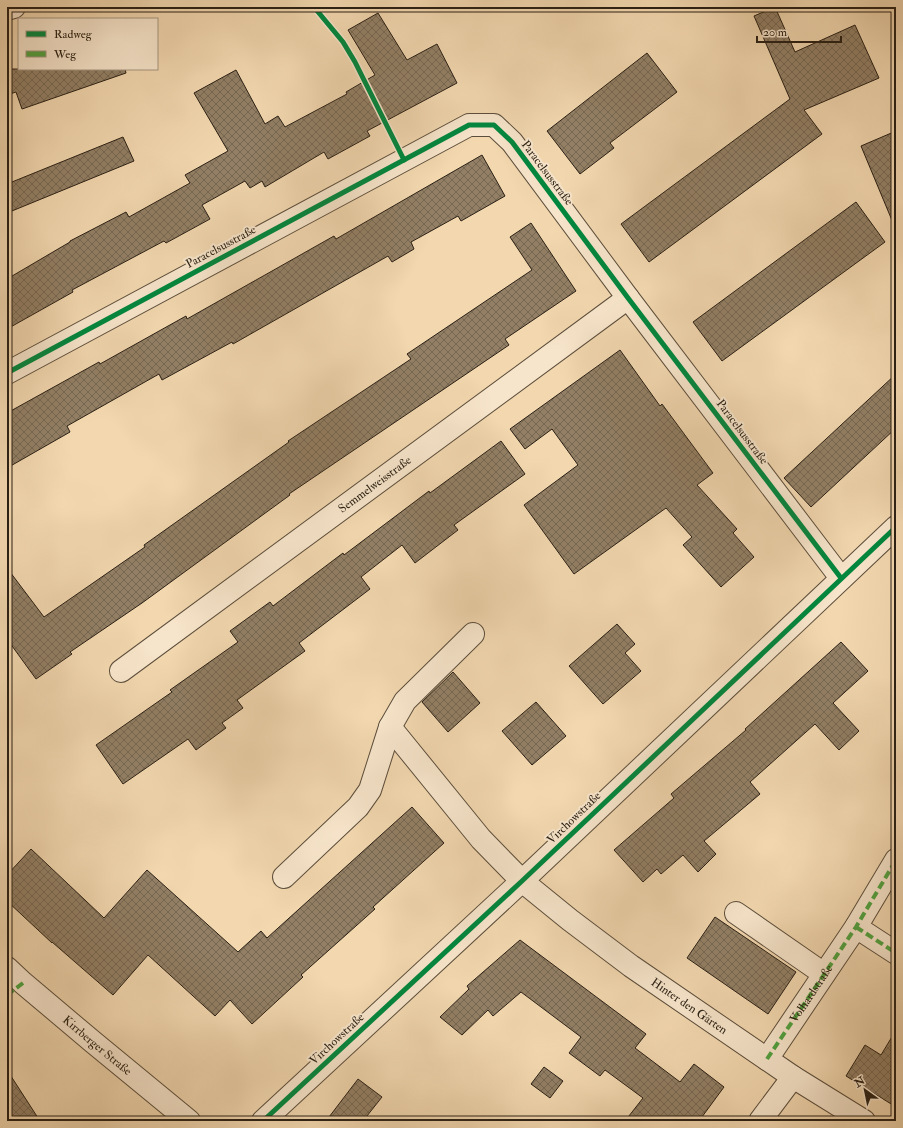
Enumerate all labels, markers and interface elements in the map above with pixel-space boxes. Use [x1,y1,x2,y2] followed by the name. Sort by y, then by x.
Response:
[18,18,158,70] legend
[757,18,841,44] scale bar
[763,25,788,40] text: 20 m
[54,27,93,42] text: Radweg
[53,47,77,62] text: Weg
[518,138,576,208] street label: Paracelsusstraße
[183,222,259,272] street label: Paracelsusstraße
[713,397,771,467] street label: Paracelsusstraße
[335,453,414,516] street label: Semmelweisstraße
[544,789,604,847] street label: Virchowstraße
[786,962,836,1025] street label: Volhardstraße
[648,975,730,1037] street label: Hinter den Gärten
[307,1010,367,1068] street label: Virchowstraße
[60,1012,135,1078] street label: Kirrberger Straße
[845,1070,885,1110] north arrow
[851,1073,868,1091] text: N

